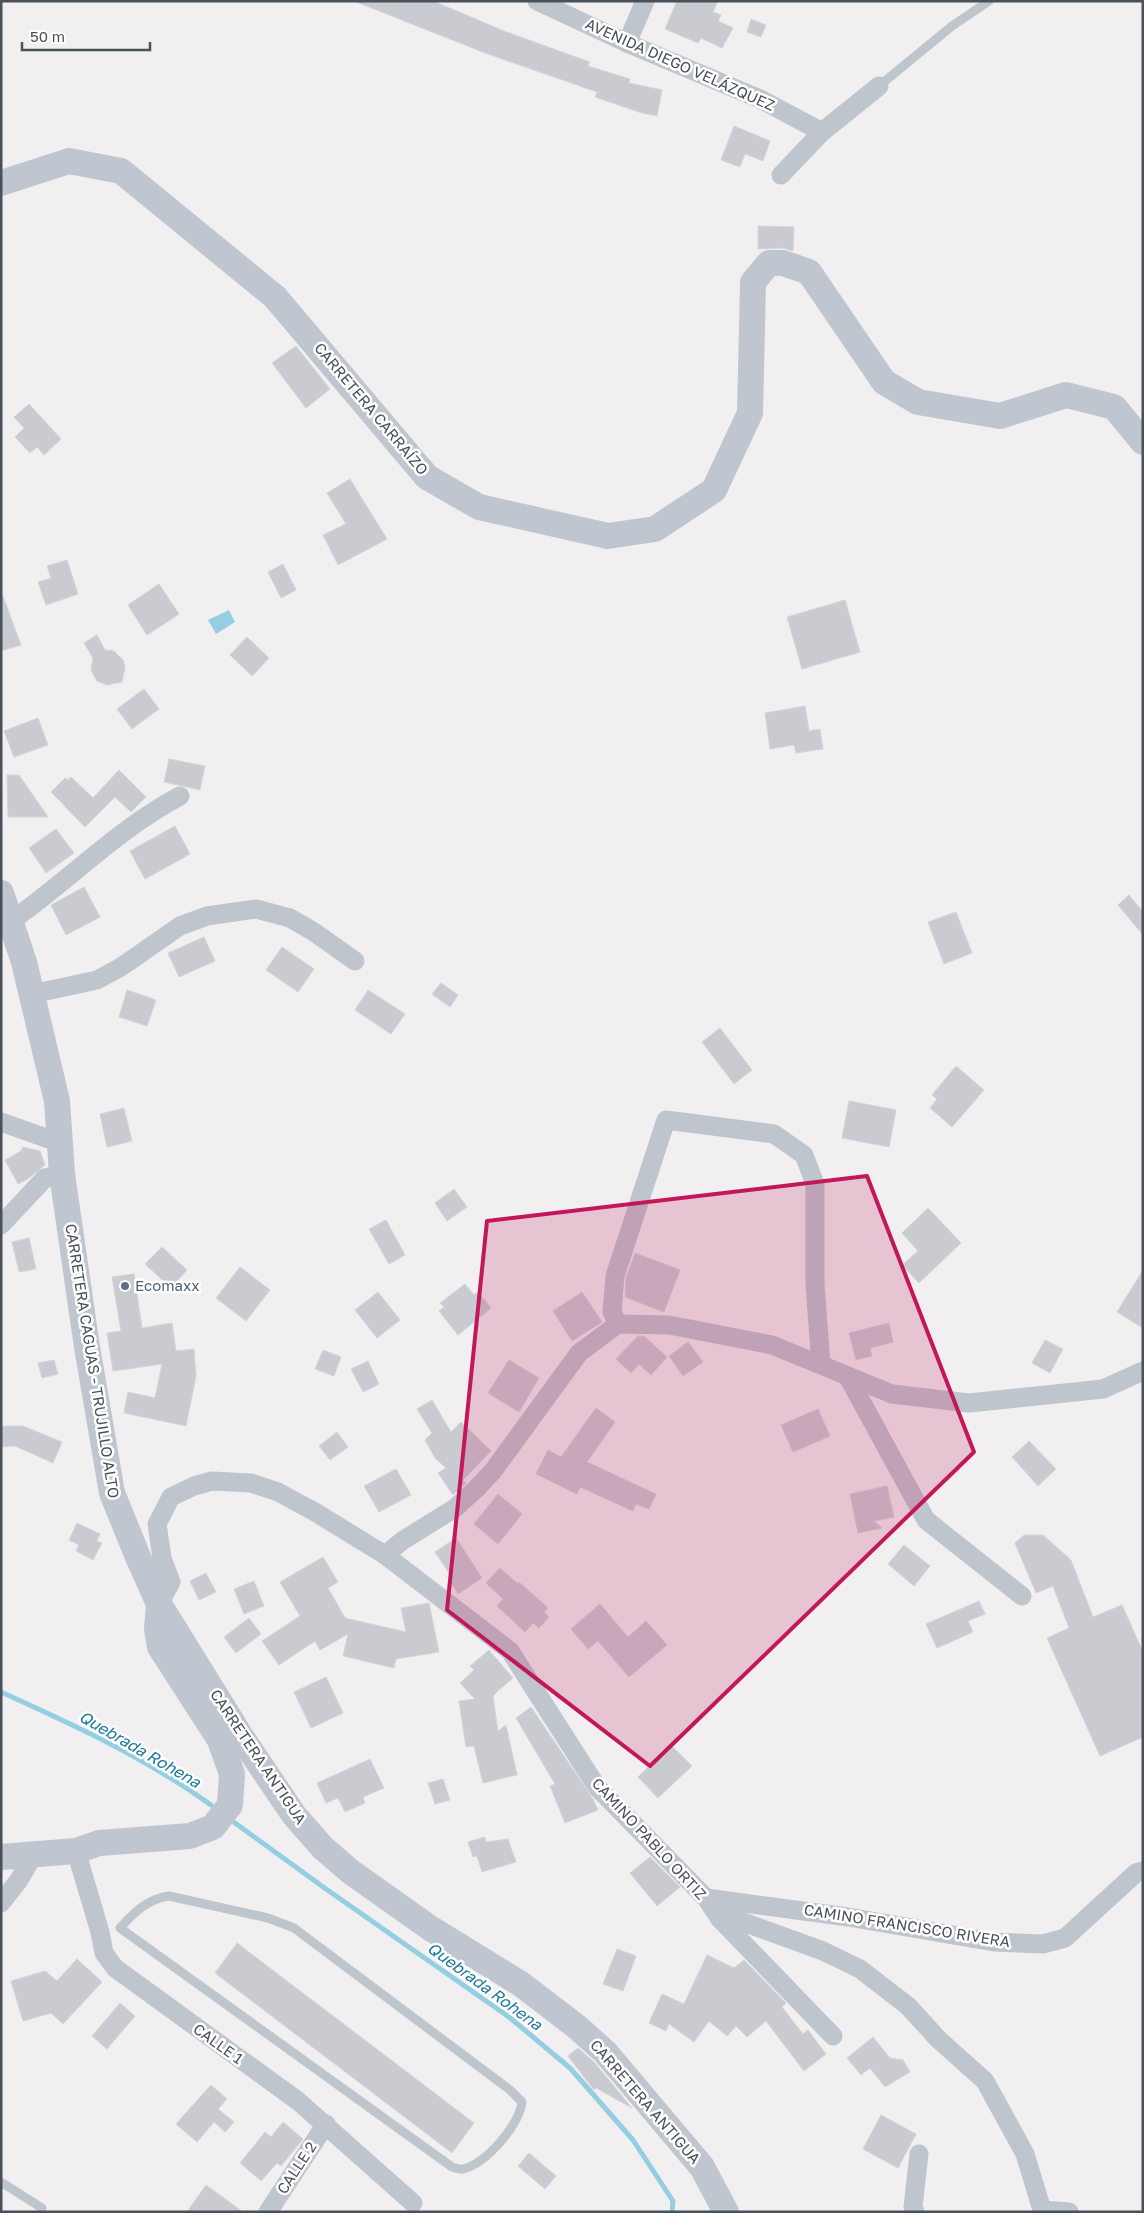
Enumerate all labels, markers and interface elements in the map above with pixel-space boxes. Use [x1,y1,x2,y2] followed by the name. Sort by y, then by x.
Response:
[583,14,778,114] street label: AVENIDA DIEGO VELÁZQUEZ
[22,20,150,52] scale bar
[30,27,65,45] text: 50 m
[311,339,432,478] street label: CARRETERA CARRAÍZO
[62,1222,124,1499] street label: CARRETERA CAGUAS - TRUJILLO ALTO
[135,1276,200,1294] place label: Ecomaxx
[119,1280,131,1292] marker: Ecomaxx
[207,1686,311,1827] street label: CARRETERA ANTIGUA
[76,1706,205,1792] water label: Quebrada Rohena
[589,1774,711,1903] street label: CAMINO PABLO ORTIZ
[803,1900,1011,1950] street label: CAMINO FRANCISCO RIVERA
[424,1938,547,2035] water label: Quebrada Rohena
[190,2019,247,2067] street label: CALLE 1
[587,2036,705,2167] street label: CARRETERA ANTIGUA
[273,2138,320,2197] street label: CALLE 2

